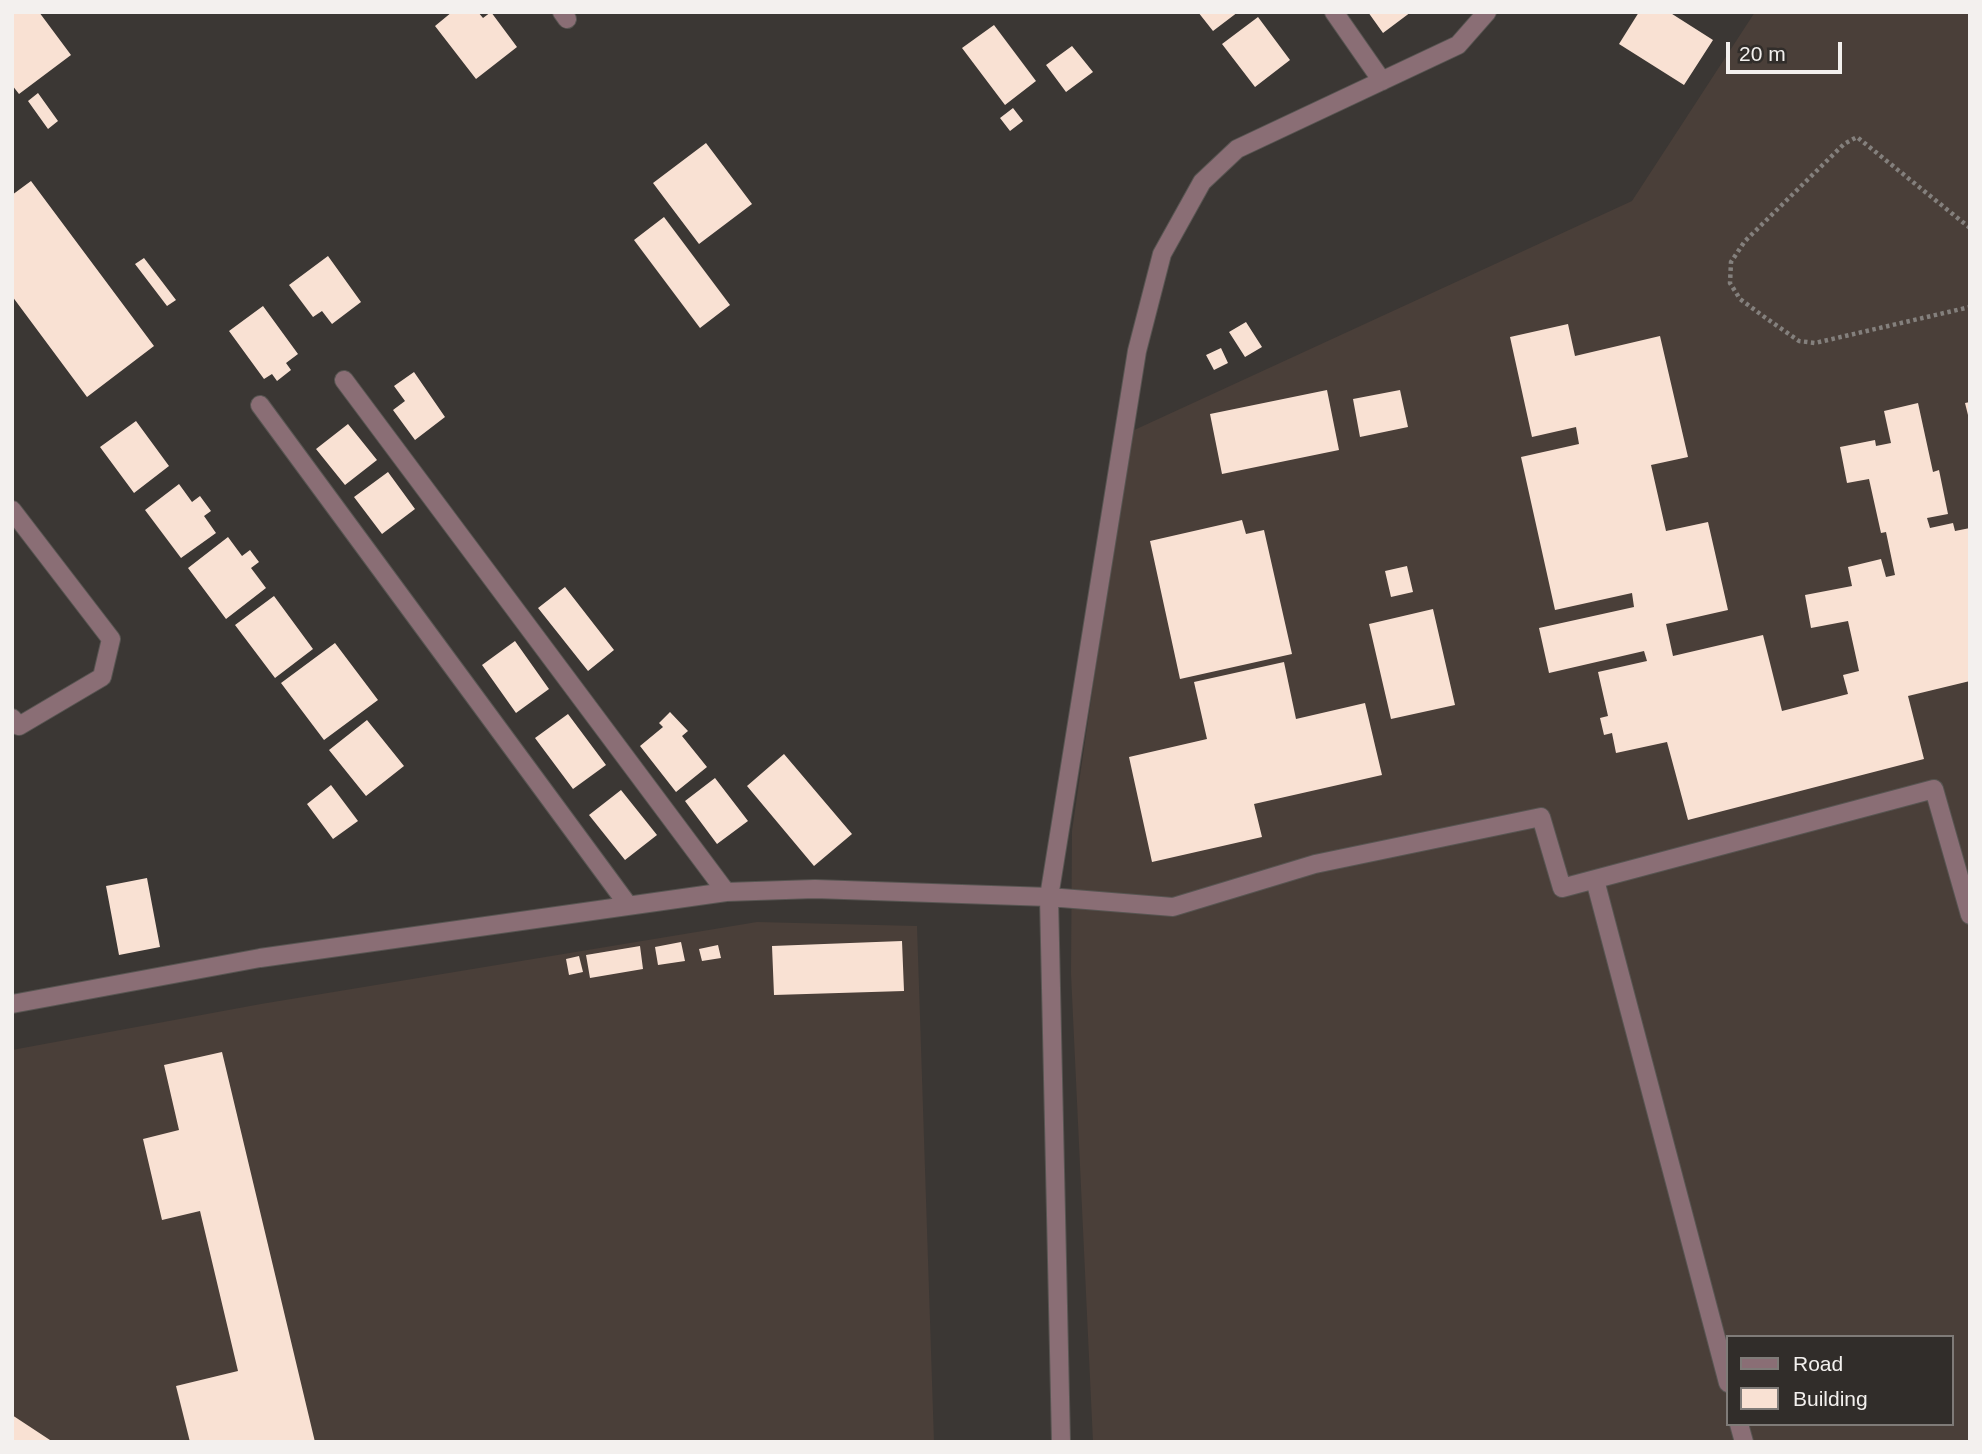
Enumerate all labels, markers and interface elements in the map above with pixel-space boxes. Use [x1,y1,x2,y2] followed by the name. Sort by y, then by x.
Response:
[1730,28,1846,72] scale bar
[1739,42,1786,65] text: 20 m
[1727,1335,1954,1426] legend
[1793,1352,1843,1375] text: Road
[1793,1387,1868,1410] text: Building

